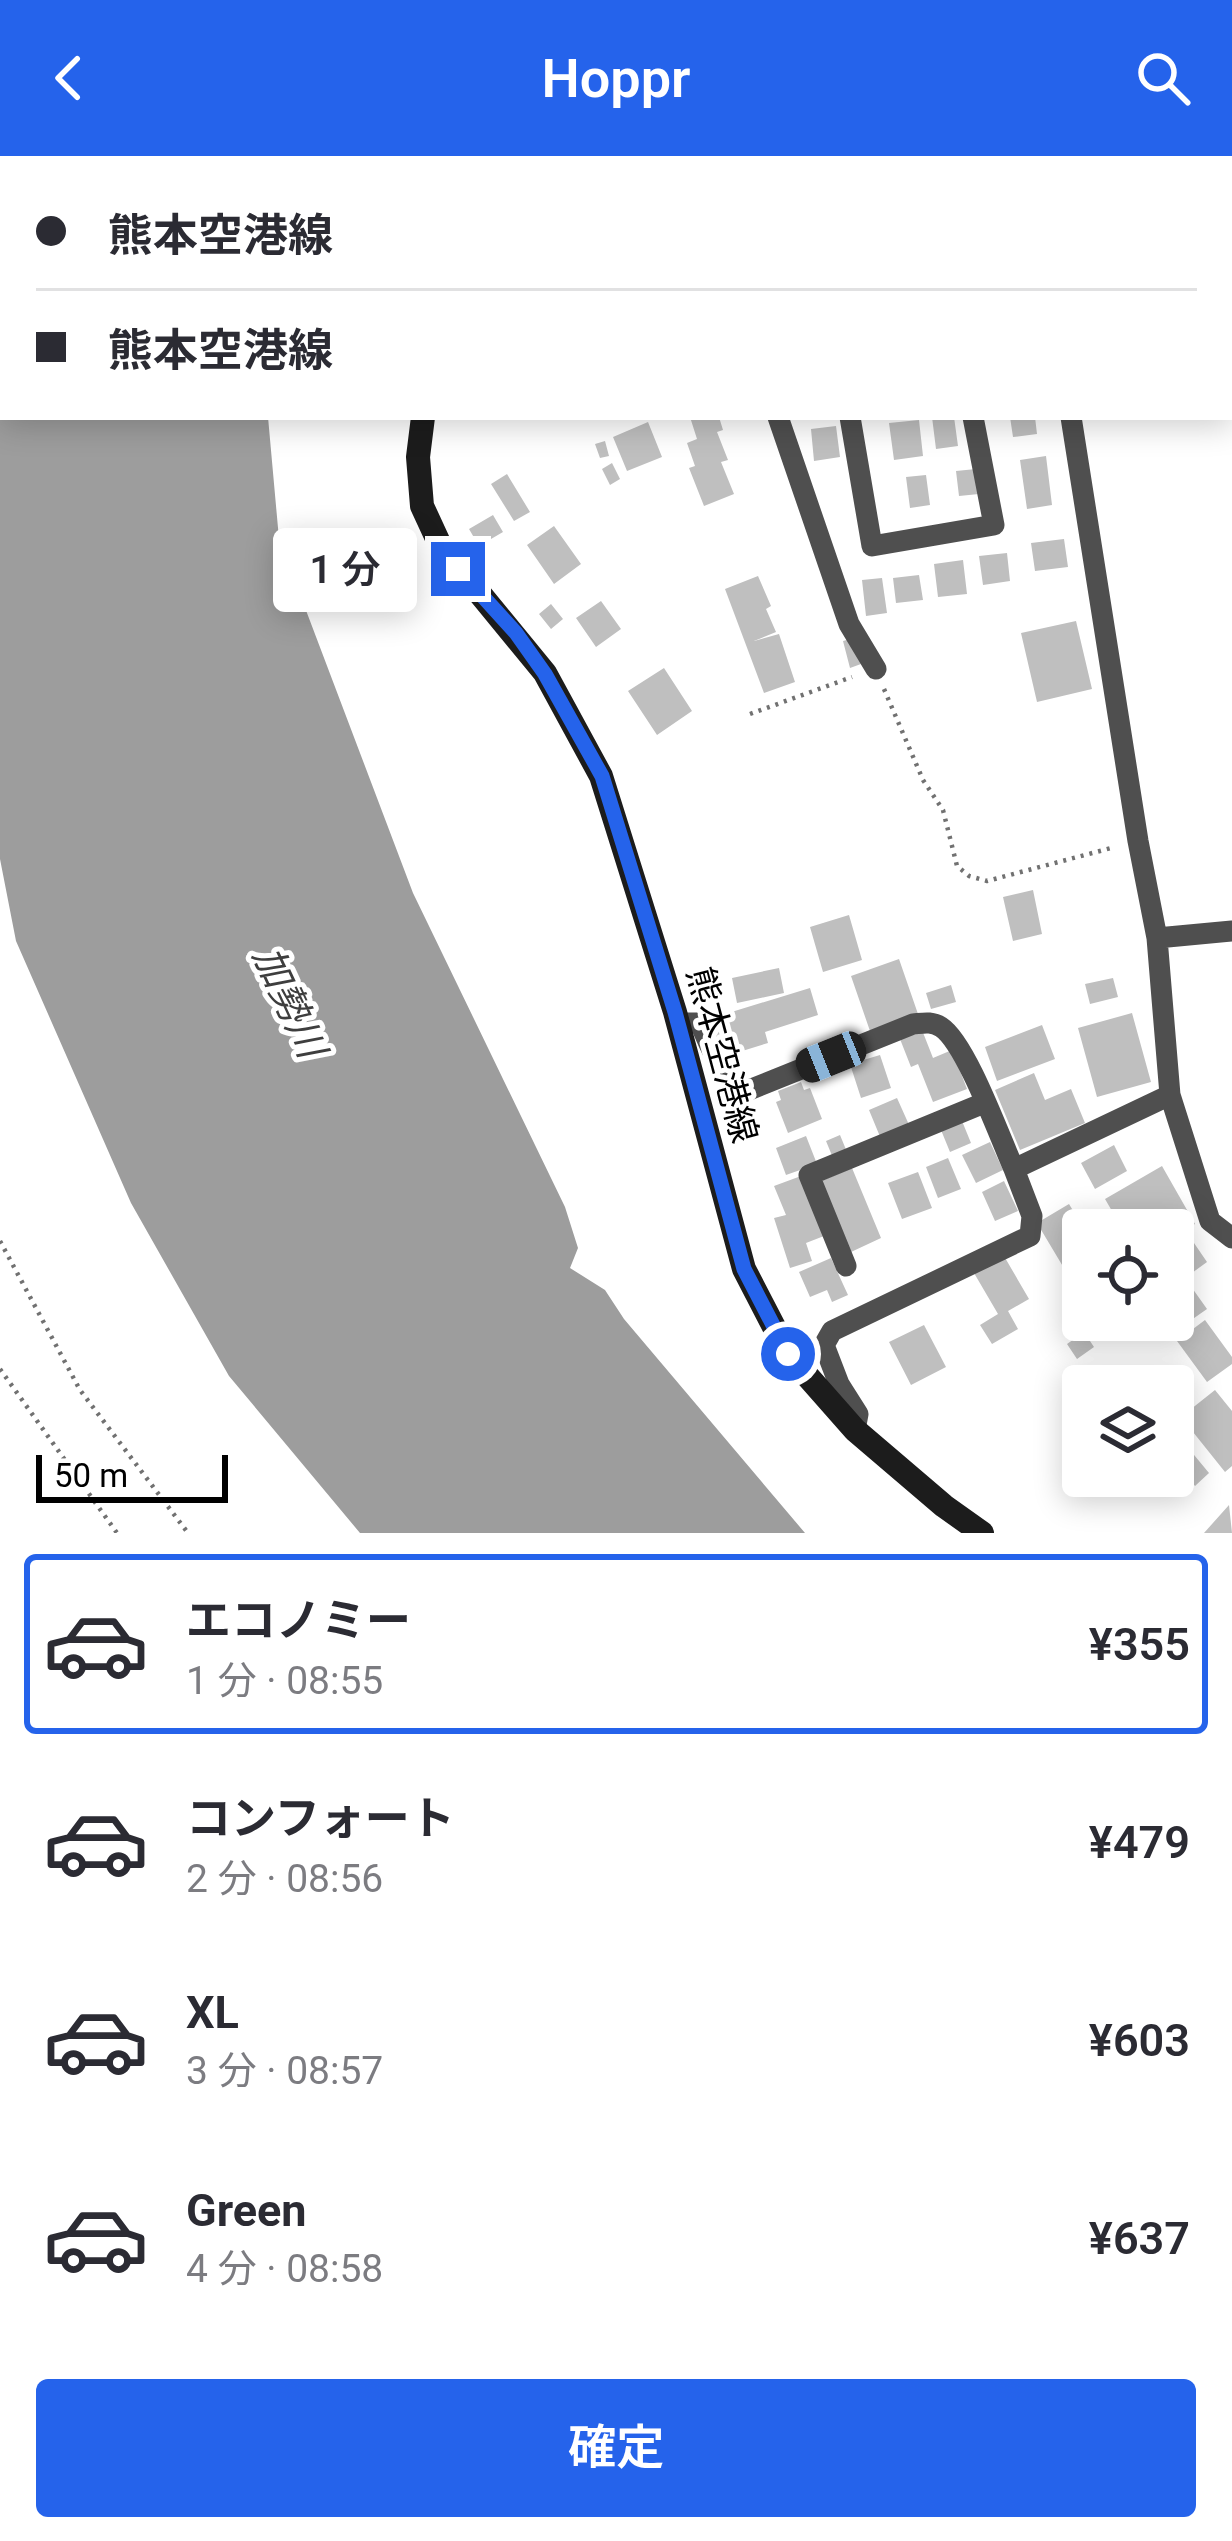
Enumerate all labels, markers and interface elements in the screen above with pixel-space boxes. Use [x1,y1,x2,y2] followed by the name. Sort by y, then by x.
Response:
[36,45,102,111] icon: back
[1130,45,1196,111] icon: search
[542,47,690,110] text: Hoppr
[108,209,333,262] text: 熊本空港線
[108,324,333,377] text: 熊本空港線
[272,527,416,611] callout: 1 分
[431,542,485,596] route end
[310,547,380,593] text: 1 分
[243,939,336,1068] water label: 加勢川
[678,963,766,1147] street label: 熊本空港線
[791,1027,871,1087] car
[1062,1209,1194,1497] map controls
[1062,1209,1194,1341] button: locate
[761,1327,815,1381] route start
[1062,1365,1194,1497] button: layers
[36,1449,228,1502] scale bar
[54,1456,128,1495] text: 50 m
[42,1590,150,1698] icon: car
[186,1594,411,1647] text: エコノミー
[1089,1618,1190,1671] text: ¥355
[186,1658,383,1704] text: 1 分 · 08:55
[42,1788,150,1896] icon: car
[186,1792,455,1845] text: コンフォート
[1089,1816,1190,1869] text: ¥479
[186,1856,383,1902] text: 2 分 · 08:56
[42,1986,150,2094] icon: car
[186,1986,239,2039] text: XL
[1089,2014,1190,2067] text: ¥603
[186,2048,383,2094] text: 3 分 · 08:57
[42,2184,150,2292] icon: car
[186,2184,307,2237] text: Green
[1089,2212,1190,2265] text: ¥637
[186,2246,383,2292] text: 4 分 · 08:58
[36,2379,1196,2517] button: 確定

